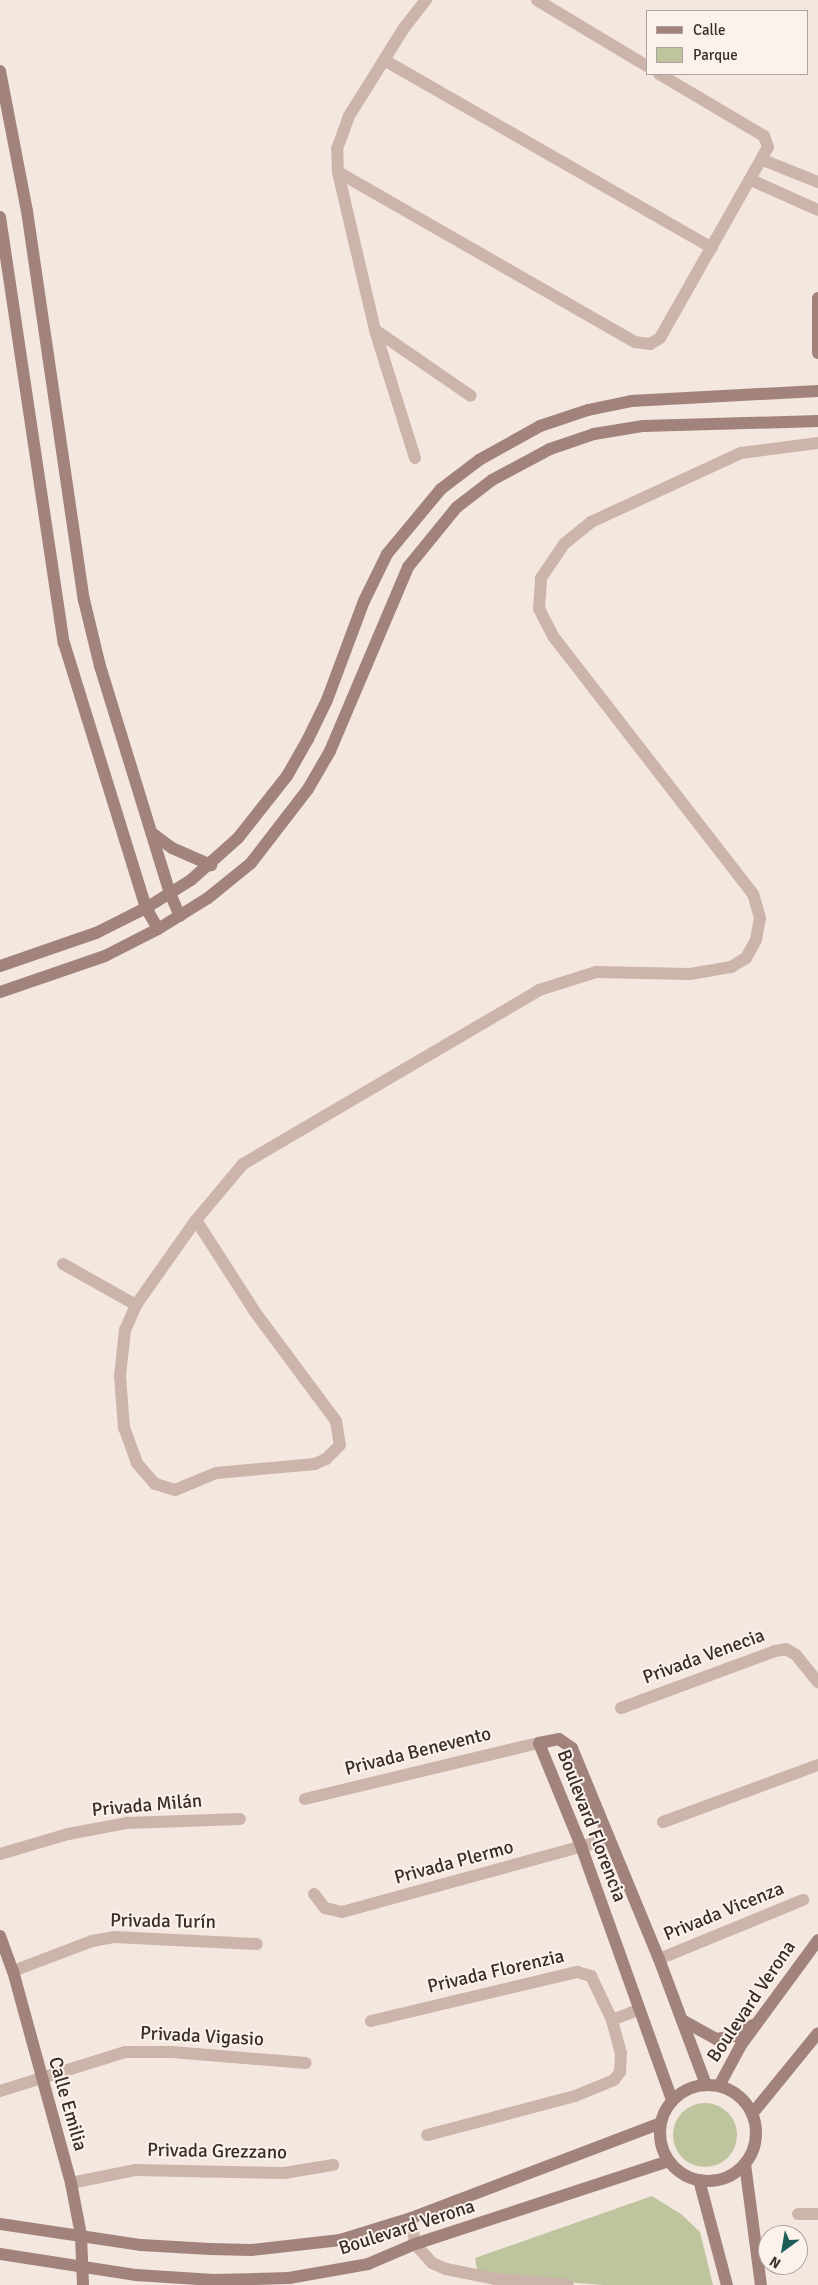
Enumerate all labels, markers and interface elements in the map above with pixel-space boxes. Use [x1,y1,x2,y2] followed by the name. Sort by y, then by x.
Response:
[646,10,808,75] legend
[693,21,726,39] text: Calle
[693,46,738,64] text: Parque
[640,1624,768,1690] street label: Privada Venecia
[342,1723,494,1781] street label: Privada Benevento
[551,1747,631,1905] street label: Boulevard Florencia
[91,1790,203,1822] street label: Privada Milán
[392,1836,516,1890] street label: Privada Plermo
[661,1878,787,1946] street label: Privada Vicenza
[110,1910,216,1934] street label: Privada Turín
[703,1937,801,2067] street label: Boulevard Verona
[425,1945,567,1999] street label: Privada Florenzia
[140,2022,264,2052] street label: Privada Vigasio
[43,2054,91,2154] street label: Calle Emilia
[147,2139,287,2165] street label: Privada Grezzano
[336,2195,478,2261] street label: Boulevard Verona
[758,2225,808,2275] north arrow
[767,2253,784,2272] text: N

